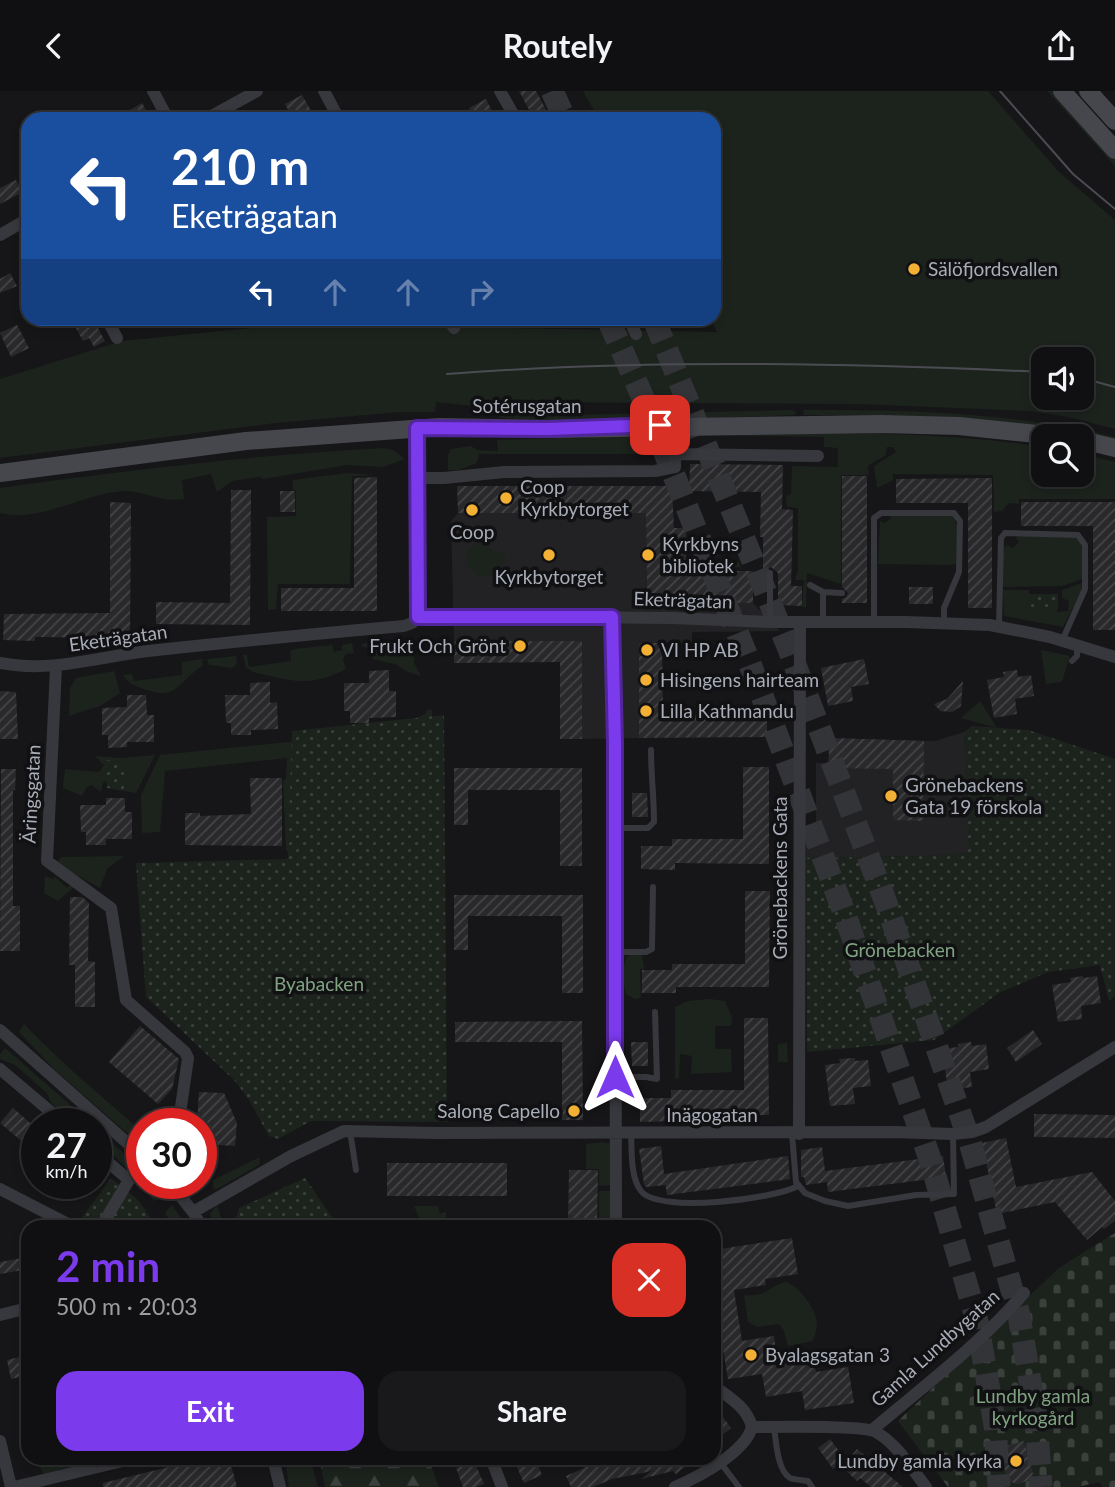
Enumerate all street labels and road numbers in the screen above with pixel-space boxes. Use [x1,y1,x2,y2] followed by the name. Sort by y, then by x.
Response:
[472,394,582,417] street label: Sotérusgatan
[633,586,733,613] street label: Eketrägatan
[67,619,169,656] street label: Eketrägatan
[16,744,45,844] street label: Äringsgatan
[768,796,791,960] street label: Grönebackens Gata
[666,1103,758,1126] street label: Inägogatan
[866,1284,1004,1411] street label: Gamla Lundbygatan

